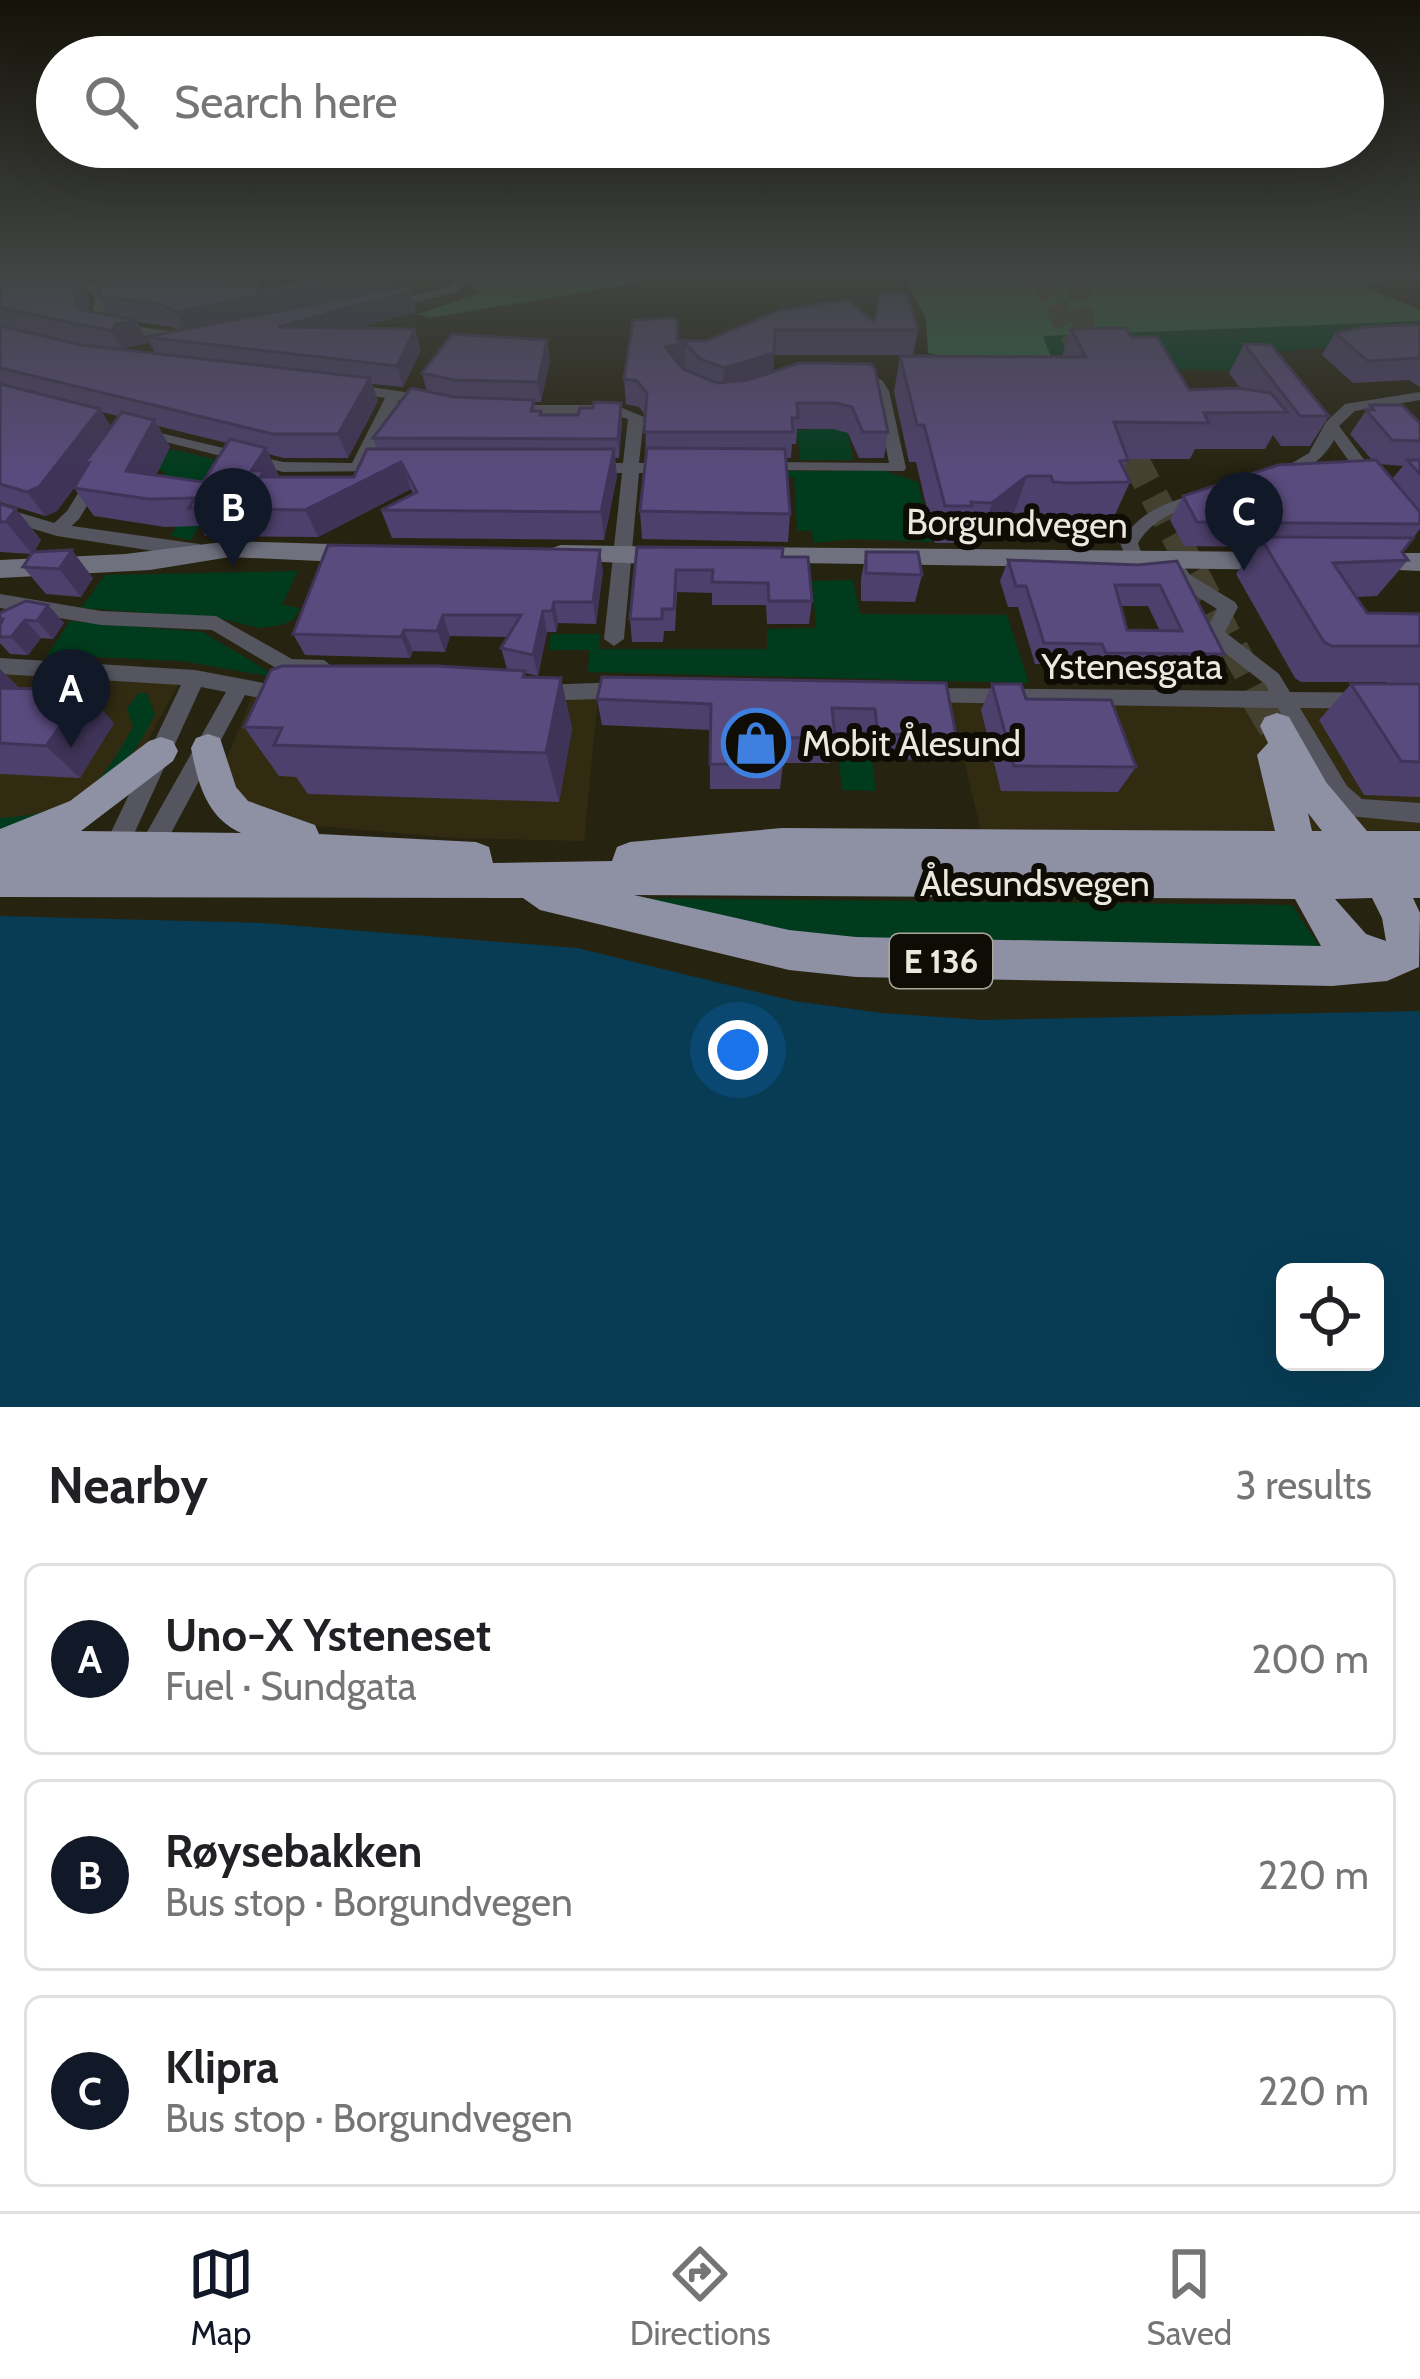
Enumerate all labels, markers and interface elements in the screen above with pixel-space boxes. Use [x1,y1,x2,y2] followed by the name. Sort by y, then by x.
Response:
[36,36,1384,168] search box
[78,69,144,135] icon: search
[174,75,398,129] text: Search here
[194,468,272,567] pin: B
[1205,472,1283,571] pin: C
[906,499,1128,547] street label: Borgundvegen
[1041,644,1222,688] street label: Ystenesgata
[32,649,110,748] pin: A
[721,708,791,778] shop icon: Mobit Ålesund
[802,721,1021,765] place label: Mobit Ålesund
[920,861,1150,905] street label: Ålesundsvegen
[890,934,992,988] road number: E 136
[708,1020,768,1080] your location
[1276,1263,1384,1371] map controls
[1276,1263,1384,1371] button: locate
[48,1454,208,1516] text: Nearby
[1235,1461,1372,1509] text: 3 results
[165,1608,491,1662] text: Uno-X Ysteneset
[78,1635,102,1683] text: A
[1251,1635,1369,1683] text: 200 m
[165,1662,416,1710] text: Fuel · Sundgata
[165,1824,422,1878] text: Røysebakken
[78,1851,102,1899] text: B
[1258,1851,1369,1899] text: 220 m
[165,1878,573,1926] text: Bus stop · Borgundvegen
[165,2040,279,2094] text: Klipra
[78,2067,102,2115] text: C
[1258,2067,1369,2115] text: 220 m
[165,2094,573,2142] text: Bus stop · Borgundvegen
[188,2241,254,2353] tab: Map
[630,2241,771,2353] tab: Directions
[1146,2241,1232,2353] tab: Saved

